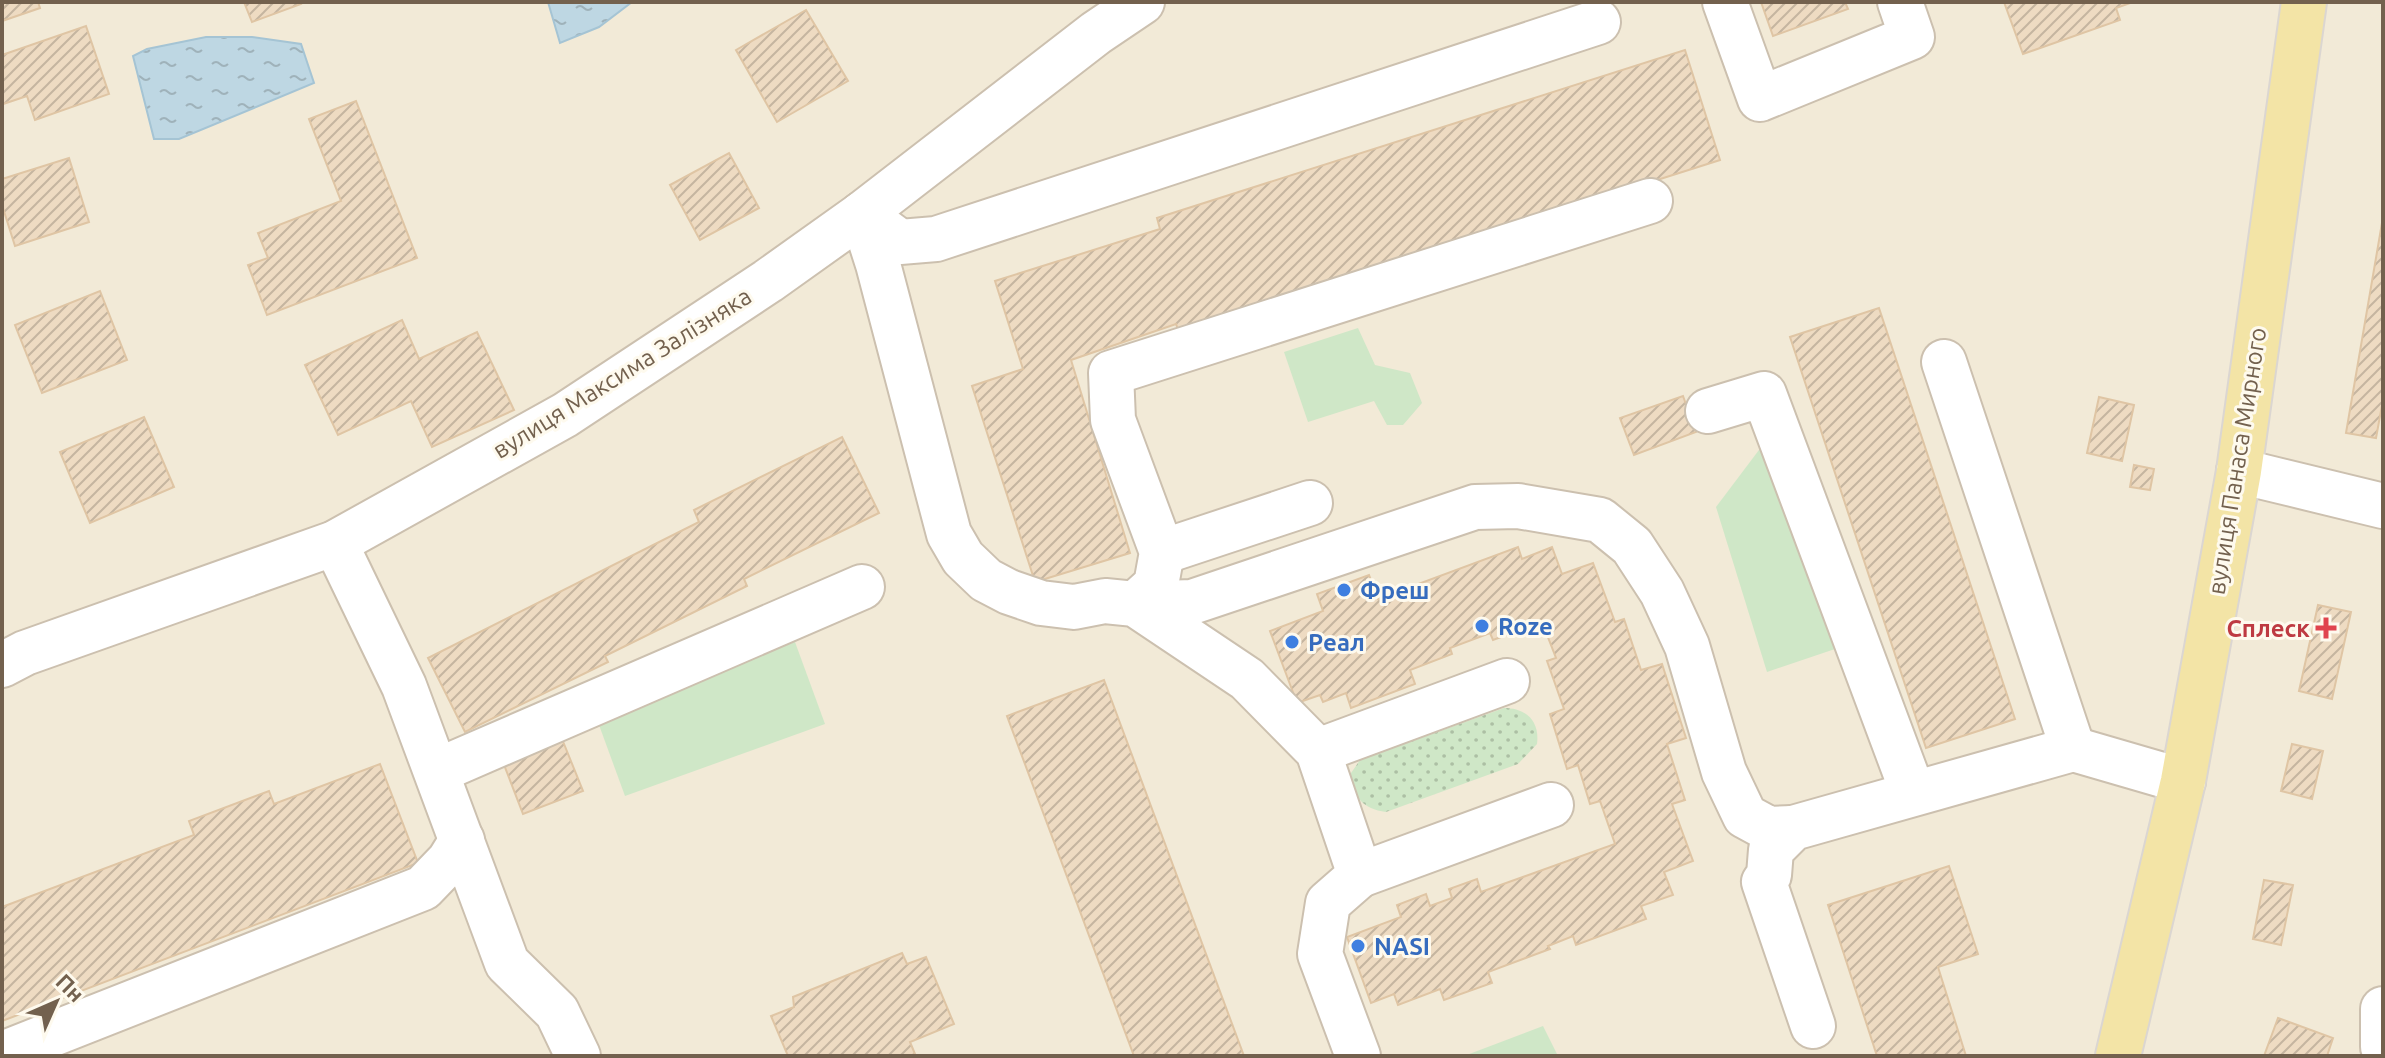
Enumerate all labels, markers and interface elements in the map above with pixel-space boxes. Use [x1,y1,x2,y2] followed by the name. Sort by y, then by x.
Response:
[488,282,756,464] street label: вулиця Максима Залізняка
[2203,325,2271,597] street label: вулиця Панаса Мирного
[1360,577,1429,604] place label: Фреш
[1335,581,1353,599] marker: Фреш
[1498,613,1553,640] place label: Roze
[2227,615,2310,642] place label: Сплеск
[1473,617,1491,635] marker: Roze
[2317,619,2335,637] marker: Сплеск
[1308,629,1365,656] place label: Реал
[1283,633,1301,651] marker: Реал
[1374,933,1430,960] place label: NASI
[1349,937,1367,955] marker: NASI
[16,962,96,1042] north arrow
[51,968,90,1007] text: Пн

